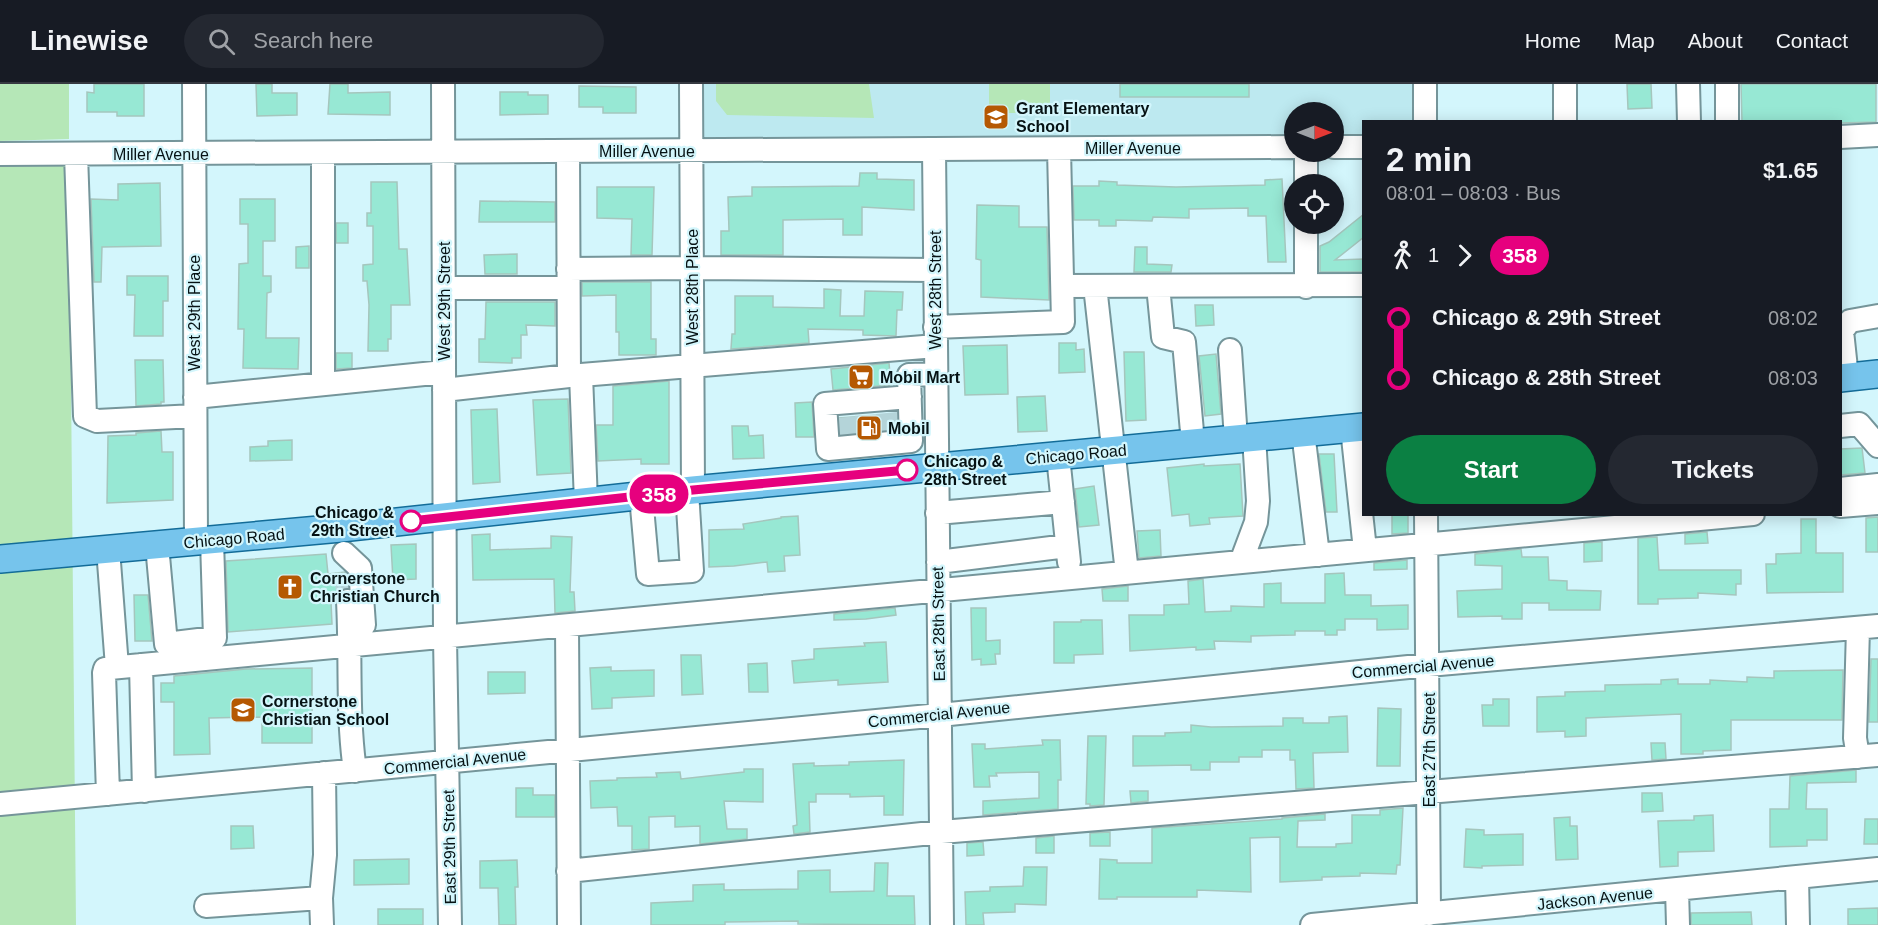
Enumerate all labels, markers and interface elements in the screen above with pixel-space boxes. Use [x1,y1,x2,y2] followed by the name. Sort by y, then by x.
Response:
[184,14,604,68] search box
[30,25,148,56] text: Linewise
[205,25,238,58] icon: search
[253,28,373,53] text: Search here
[1525,29,1581,52] text: Home
[1614,29,1655,52] text: Map
[1688,29,1743,52] text: About
[1776,29,1848,52] text: Contact
[1016,100,1149,135] place label: Grant Elementary School
[981,102,1011,132] school or university icon: Grant Elementary School
[1284,102,1344,162] north arrow
[1284,102,1344,234] map controls
[1085,140,1181,157] street label: Miller Avenue
[1386,141,1472,178] text: 2 min
[599,143,695,160] street label: Miller Avenue
[113,146,209,163] street label: Miller Avenue
[1763,158,1818,183] text: $1.65
[1284,174,1344,234] button: locate
[1386,182,1561,204] text: 08:01 – 08:03 · Bus
[684,229,701,345] street label: West 28th Place
[927,230,944,349] street label: West 28th Street
[1386,239,1419,272] icon: walk
[1448,239,1481,272] icon: forward
[436,241,453,360] street label: West 29th Street
[1428,244,1439,266] text: 1
[1502,244,1537,267] text: 358
[186,255,203,371] street label: West 29th Place
[1432,305,1661,330] text: Chicago & 29th Street
[1768,307,1818,329] text: 08:02
[846,362,876,392] supermarket icon: Mobil Mart
[1432,365,1661,390] text: Chicago & 28th Street
[1768,367,1818,389] text: 08:03
[880,369,961,386] place label: Mobil Mart
[854,413,884,443] fuel station icon: Mobil
[888,420,930,437] place label: Mobil
[1386,435,1596,504] button: Start
[1608,435,1818,504] button: Tickets
[1025,442,1127,467] street label: Chicago Road
[924,453,1007,488] place label: Chicago & 28th Street
[896,459,918,481] marker: Chicago & 28th Street
[624,474,694,514] line badge: 358
[641,483,677,506] text: 358
[311,504,395,539] place label: Chicago & 29th Street
[400,510,422,532] marker: Chicago & 29th Street
[183,526,285,551] street label: Chicago Road
[929,566,948,681] street label: East 28th Street
[310,570,440,605] place label: Cornerstone Christian Church
[275,572,305,602] church icon: Cornerstone Christian Church
[1351,652,1495,681] street label: Commercial Avenue
[1421,692,1438,807] street label: East 27th Street
[262,693,389,728] place label: Cornerstone Christian School
[228,695,258,725] school or university icon: Cornerstone Christian School
[867,699,1011,730] street label: Commercial Avenue
[383,746,527,777] street label: Commercial Avenue
[440,789,459,904] street label: East 29th Street
[1536,884,1654,913] street label: Jackson Avenue

